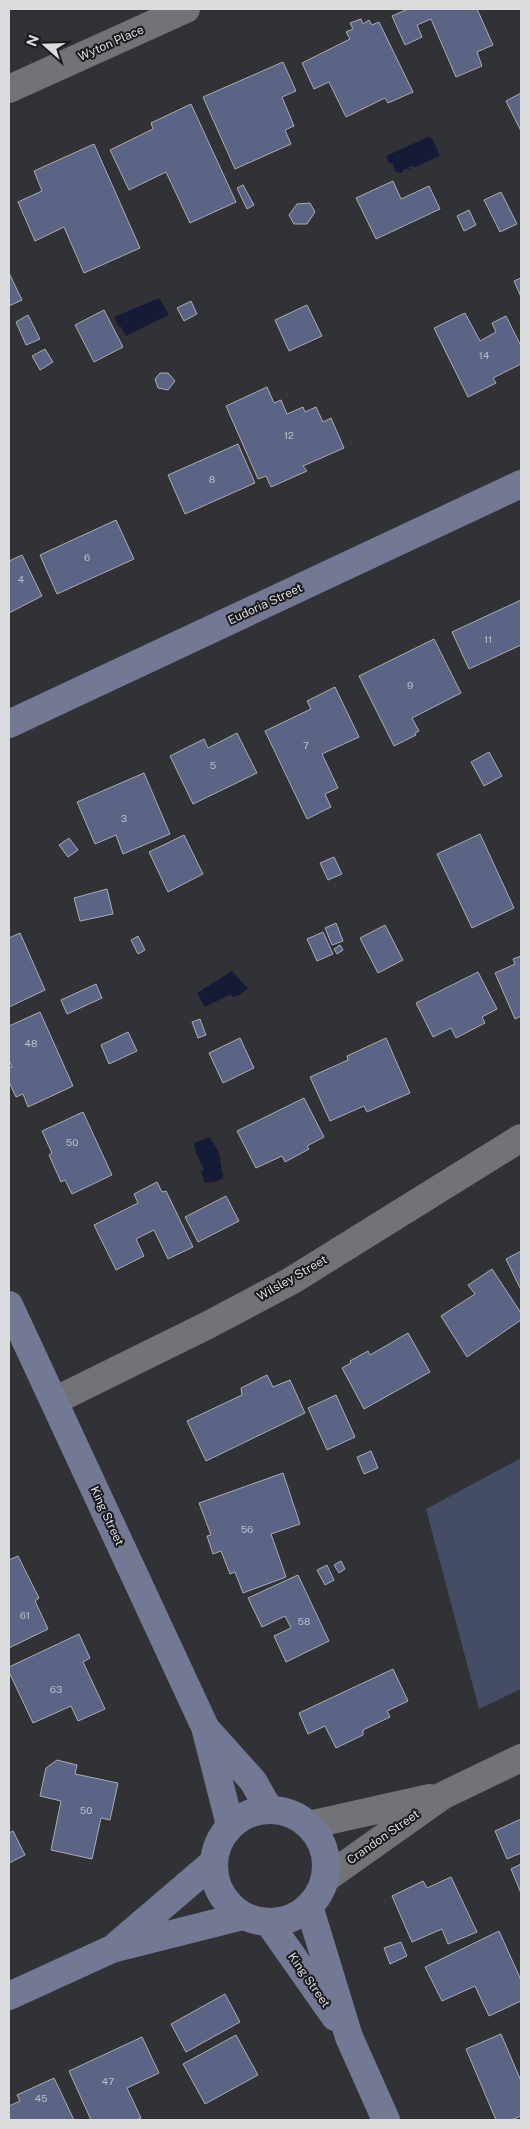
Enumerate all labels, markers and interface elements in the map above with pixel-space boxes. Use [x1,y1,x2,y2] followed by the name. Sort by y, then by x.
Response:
[20,20,70,70] north arrow
[76,22,146,64] street label: Wyton Place
[23,33,42,48] text: N
[479,349,489,361] house number: 14
[284,429,294,441] house number: 12
[209,473,215,485] house number: 8
[84,551,90,563] house number: 6
[18,573,24,585] house number: 4
[226,580,305,627] street label: Eudoria Street
[484,633,492,645] house number: 11
[407,679,413,691] house number: 9
[303,739,309,751] house number: 7
[210,759,216,771] house number: 5
[121,812,127,824] house number: 3
[25,1037,37,1049] house number: 48
[66,1136,78,1148] house number: 50
[255,1252,330,1304] street label: Wilsley Street
[87,1484,127,1548] street label: King Street
[241,1523,253,1535] house number: 56
[20,1609,30,1621] house number: 61
[298,1615,310,1627] house number: 58
[50,1683,62,1695] house number: 63
[80,1804,92,1816] house number: 50
[344,1807,422,1867] street label: Crandon Street
[285,1950,333,2010] street label: King Street
[102,2075,114,2087] house number: 47
[35,2092,47,2104] house number: 45

